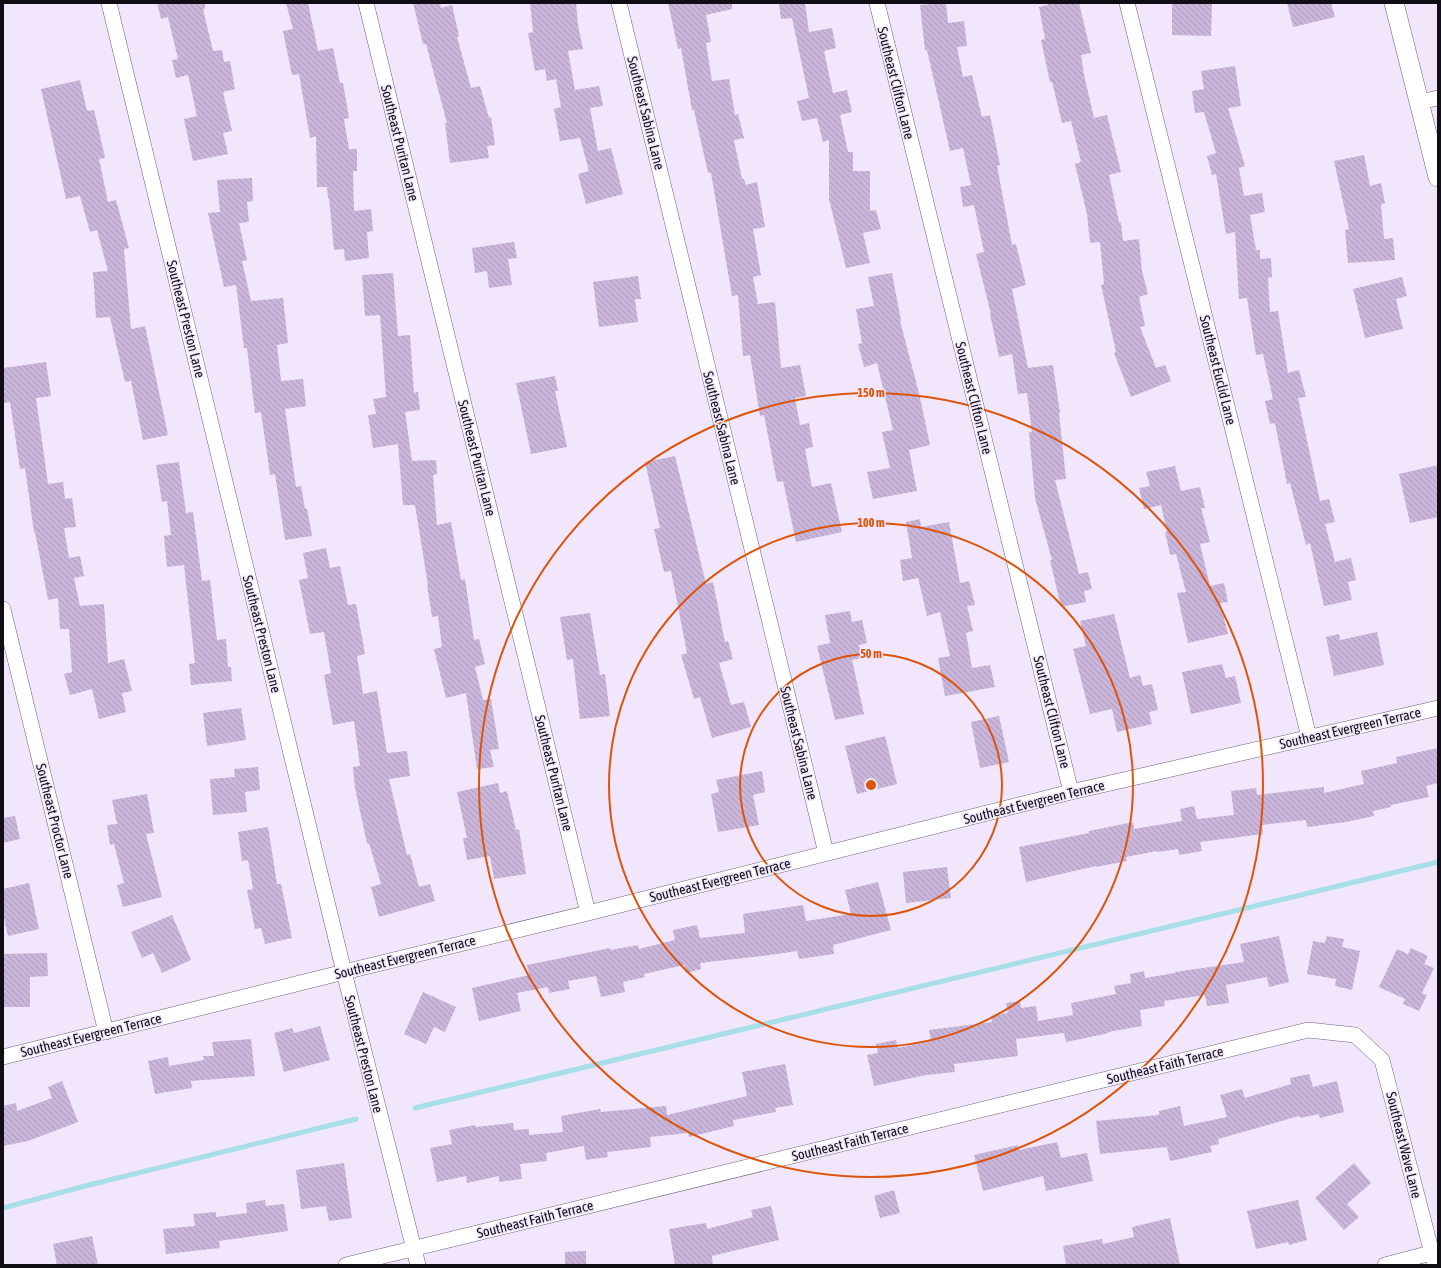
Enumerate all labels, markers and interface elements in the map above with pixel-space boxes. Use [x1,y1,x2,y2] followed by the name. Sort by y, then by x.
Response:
[874,25,918,141] street label: Southeast Clifton Lane
[624,55,668,171] street label: Southeast Sabina Lane
[378,83,422,203] street label: Southeast Puritan Lane
[164,259,208,379] street label: Southeast Preston Lane
[1197,314,1239,426] street label: Southeast Euclid Lane
[952,340,996,456] street label: Southeast Clifton Lane
[700,370,744,486] street label: Southeast Sabina Lane
[857,386,885,400] text: 150 m
[455,398,499,518] street label: Southeast Puritan Lane
[857,516,885,530] text: 100 m
[240,574,284,694] street label: Southeast Preston Lane
[860,647,882,661] text: 50 m
[1030,654,1074,770] street label: Southeast Clifton Lane
[777,685,821,801] street label: Southeast Sabina Lane
[1278,704,1422,752] street label: Southeast Evergreen Terrace
[532,713,576,833] street label: Southeast Puritan Lane
[33,762,77,880] street label: Southeast Proctor Lane
[962,777,1106,827] street label: Southeast Evergreen Terrace
[864,778,878,792] centre of rings
[648,855,792,905] street label: Southeast Evergreen Terrace
[333,932,477,982] street label: Southeast Evergreen Terrace
[342,994,386,1114] street label: Southeast Preston Lane
[19,1010,163,1060] street label: Southeast Evergreen Terrace
[1105,1043,1225,1087] street label: Southeast Faith Terrace
[1383,1090,1425,1200] street label: Southeast Wave Lane
[790,1120,910,1164] street label: Southeast Faith Terrace
[475,1197,595,1241] street label: Southeast Faith Terrace

